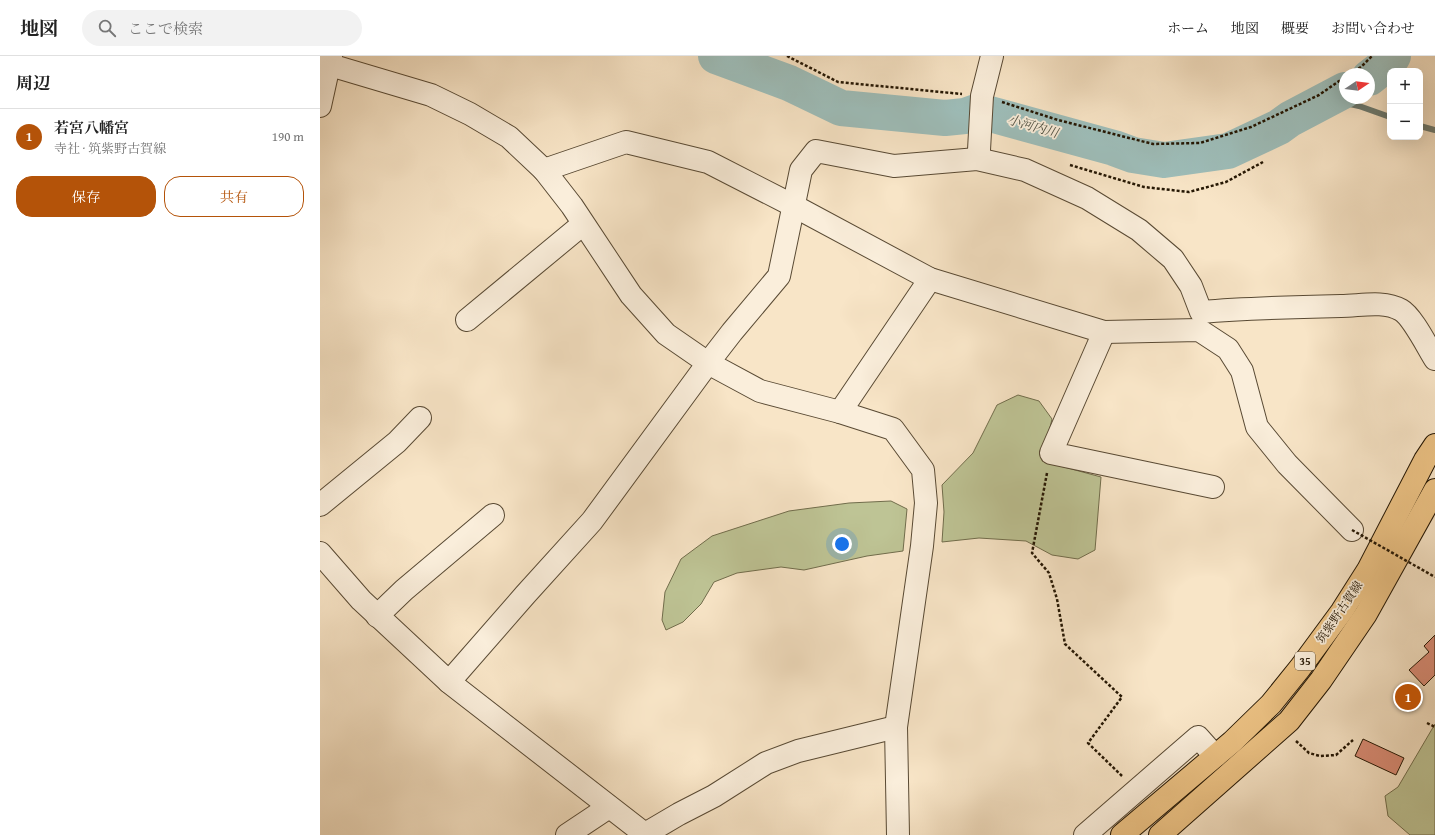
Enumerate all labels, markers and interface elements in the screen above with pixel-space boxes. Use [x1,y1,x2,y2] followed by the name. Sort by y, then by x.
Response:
[82,10,362,46] search box
[20,14,58,42] text: 地図
[96,17,118,39] icon: search
[128,18,203,39] text: ここで検索
[1167,18,1209,38] text: ホーム
[1231,18,1259,38] text: 地図
[1281,18,1309,38] text: 概要
[1331,18,1415,38] text: お問い合わせ
[1339,68,1375,104] north arrow
[1387,68,1423,140] map controls
[1387,68,1423,104] button: +
[16,70,50,95] text: 周辺
[1387,104,1423,140] button: −
[1005,110,1063,143] water label: 小河内川
[54,117,129,138] text: 若宮八幡宮
[26,127,32,146] text: 1
[272,127,304,146] text: 190 m
[54,139,166,158] text: 寺社 · 筑紫野古賀線
[16,176,156,217] button: 保存
[164,176,304,217] button: 共有
[832,534,852,554] your location
[1312,577,1366,647] street label: 筑紫野古賀線
[1295,652,1315,670] road number: 35
[1395,682,1421,712] pin: 1

